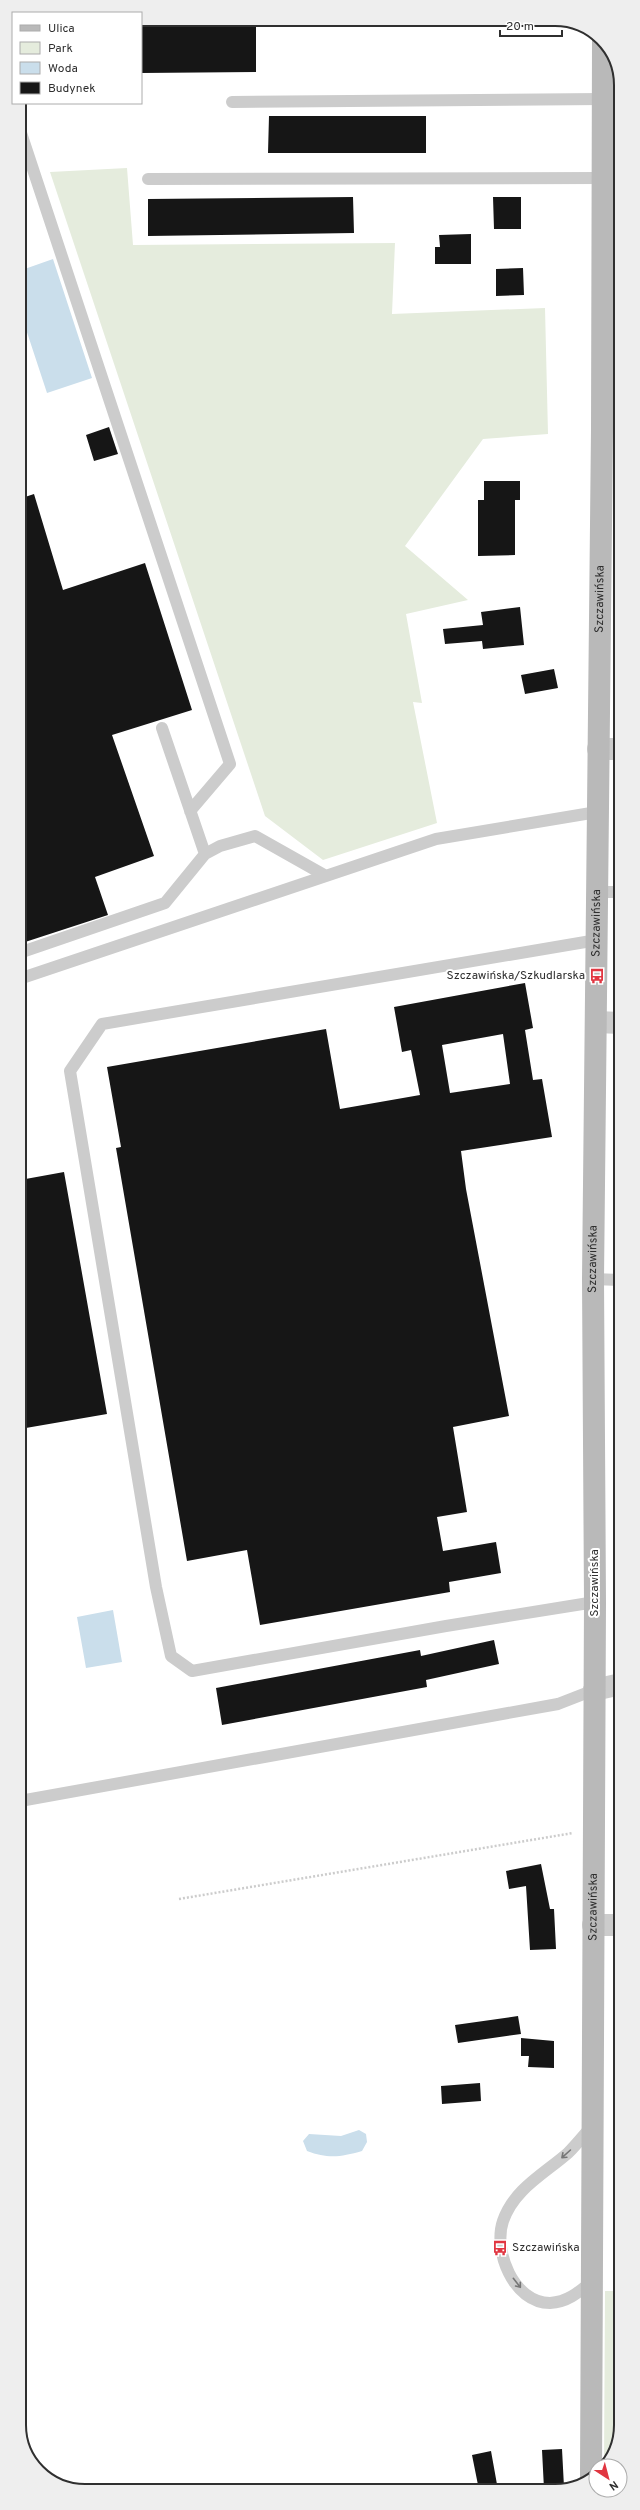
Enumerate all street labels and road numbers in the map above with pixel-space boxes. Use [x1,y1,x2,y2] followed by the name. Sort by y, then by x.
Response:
[592,565,609,633] street label: Szczawińska
[588,889,605,957] street label: Szczawińska
[585,1225,602,1293] street label: Szczawińska
[587,1549,603,1617] street label: Szczawińska
[585,1873,602,1941] street label: Szczawińska

